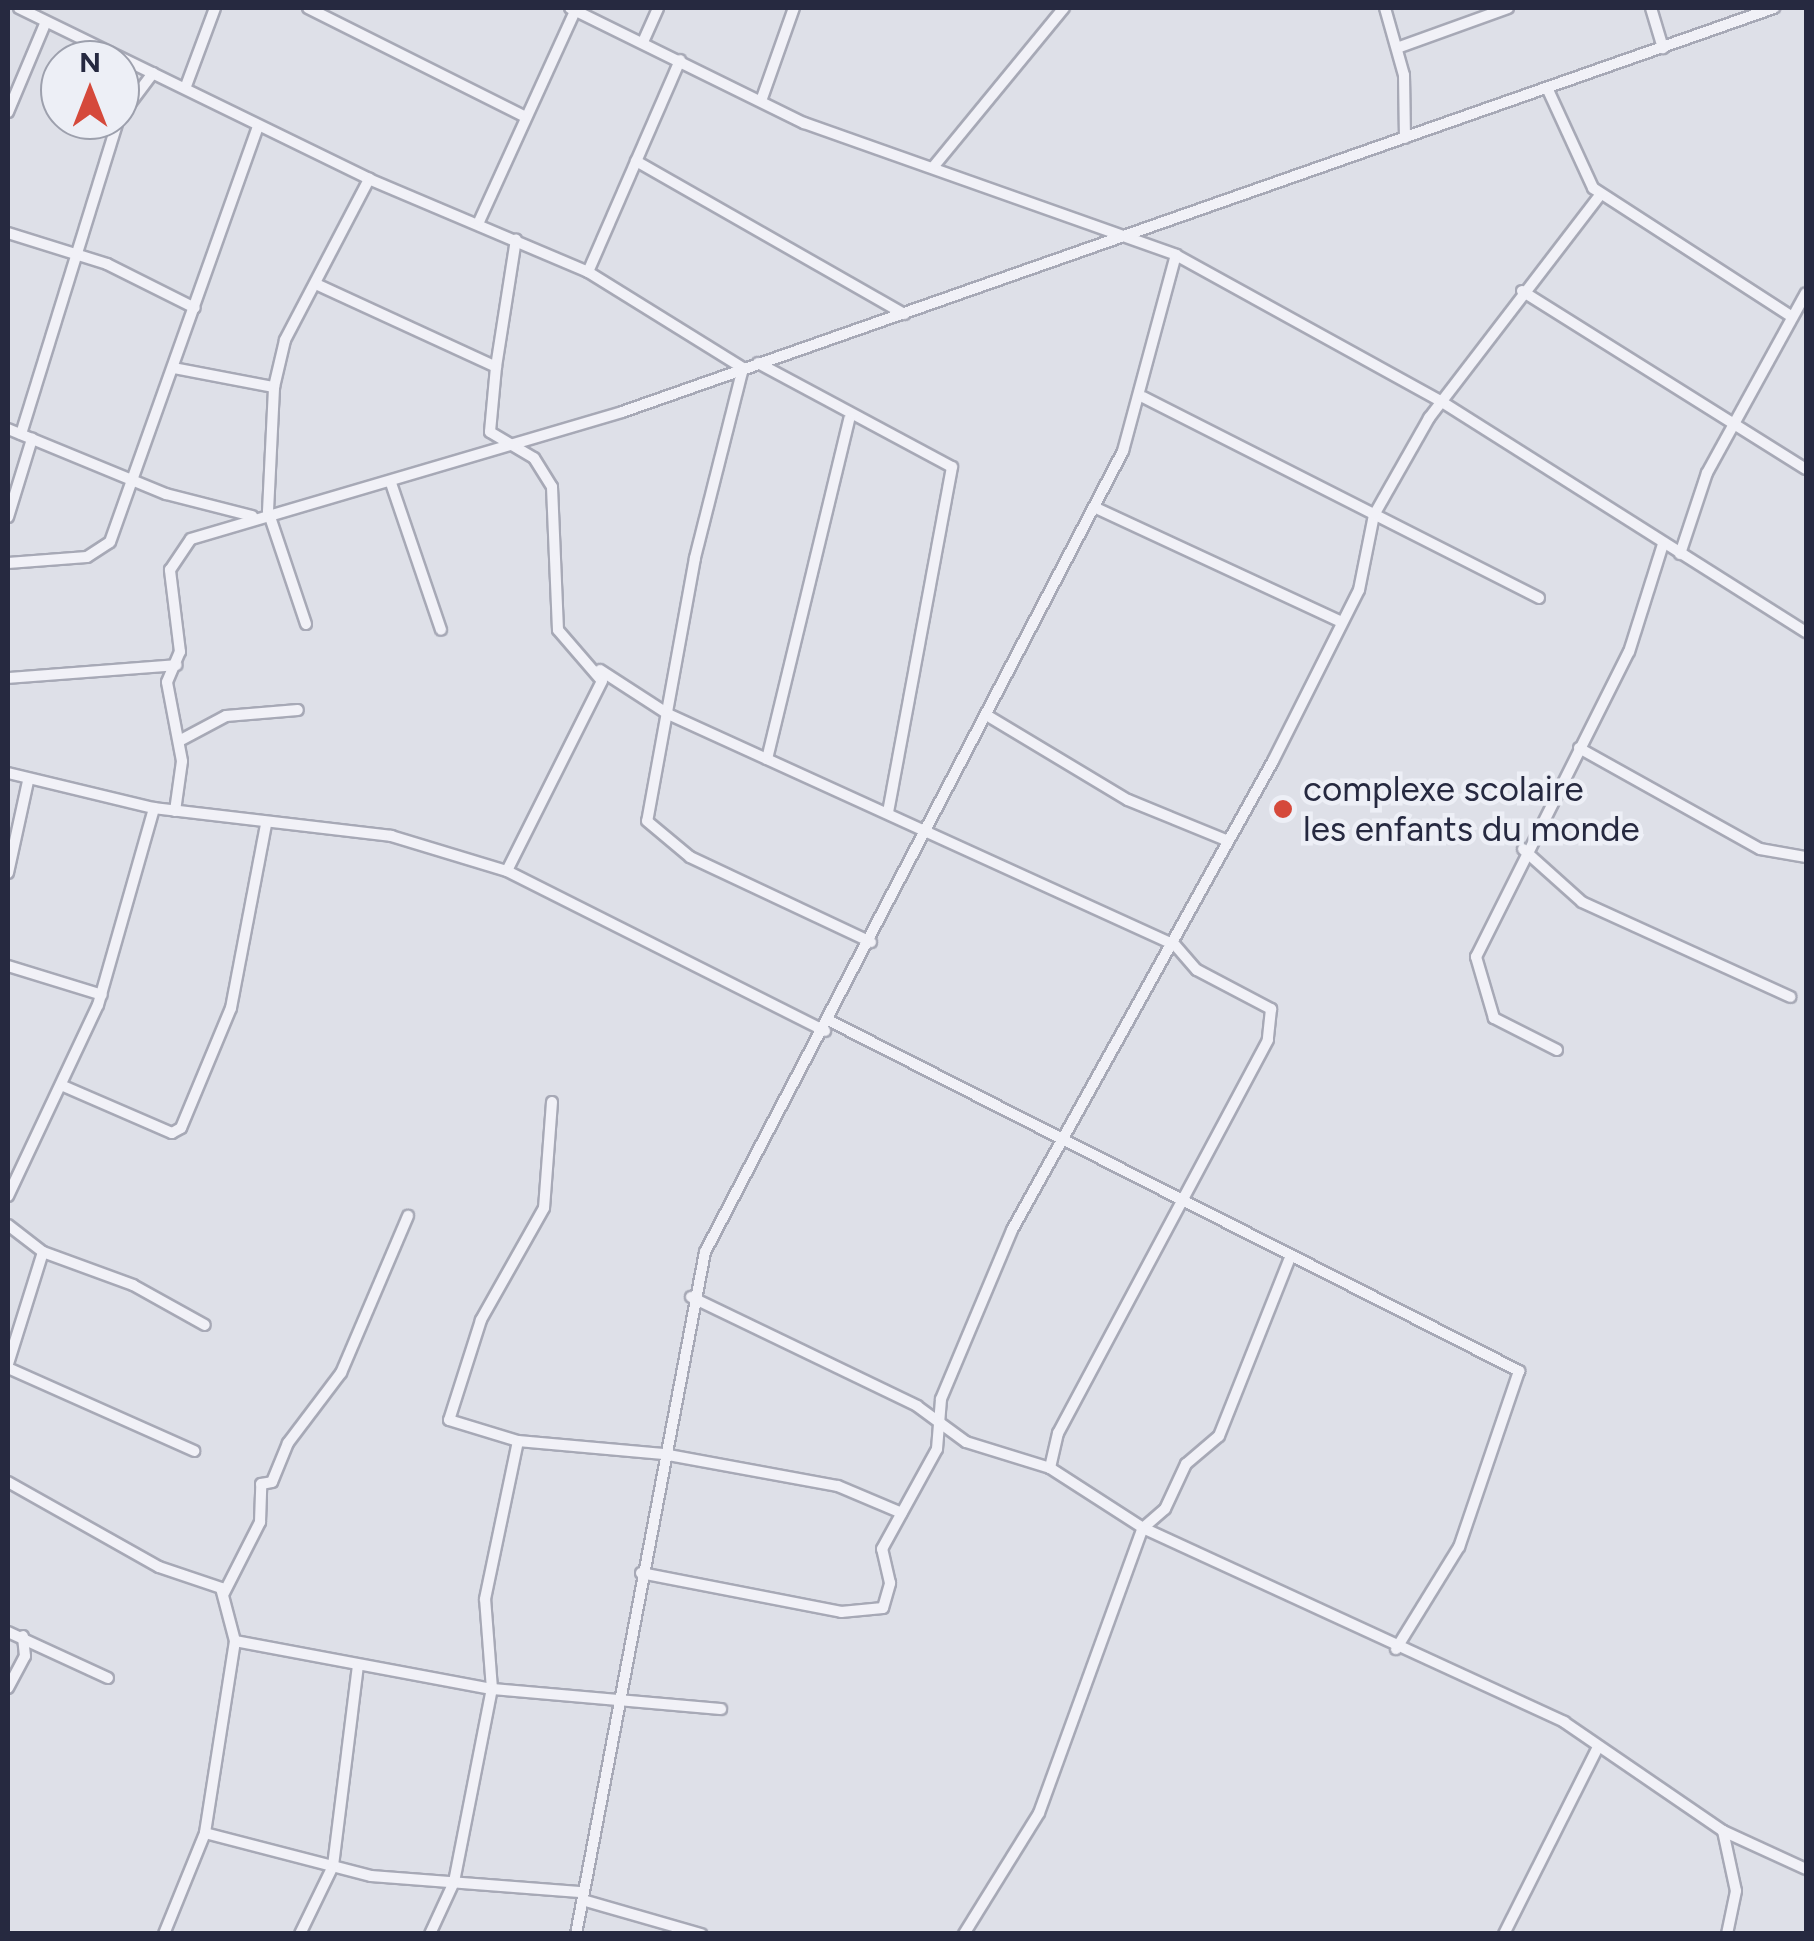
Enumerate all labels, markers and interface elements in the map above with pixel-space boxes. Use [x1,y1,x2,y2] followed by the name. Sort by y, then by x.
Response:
[40,40,140,140] north arrow
[79,45,101,79] text: N
[1303,768,1640,850] place label: complexe scolaire les enfants du monde
[1272,798,1294,820] marker: complexe scolaire les enfants du monde

